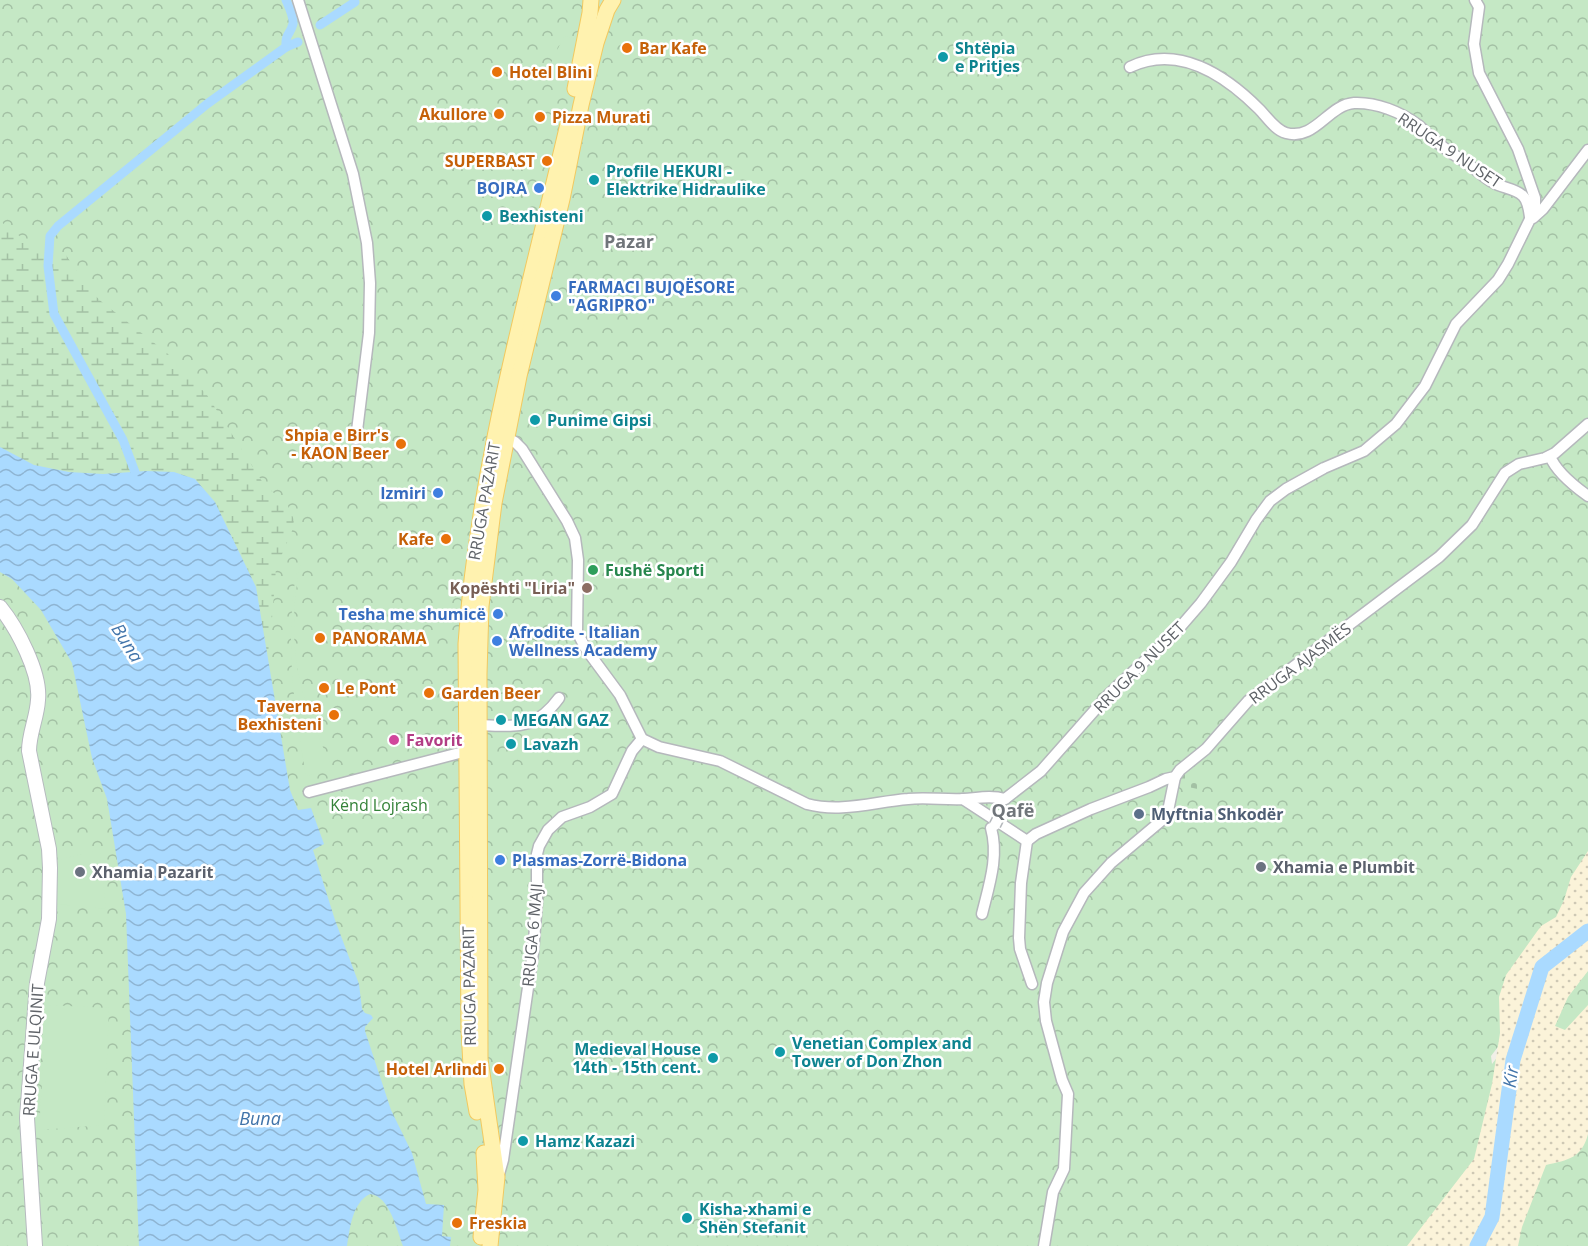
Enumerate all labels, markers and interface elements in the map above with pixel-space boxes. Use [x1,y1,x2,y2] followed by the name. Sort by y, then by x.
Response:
[639,37,707,59] place label: Bar Kafe
[955,37,1020,77] place label: Shtëpia e Pritjes
[620,41,634,55] marker: Bar Kafe
[936,50,950,64] marker: Shtëpia e Pritjes
[509,61,593,83] place label: Hotel Blini
[490,65,504,79] marker: Hotel Blini
[419,103,487,125] place label: Akullore
[552,106,651,128] place label: Pizza Murati
[492,107,506,121] marker: Akullore
[1394,107,1506,193] street label: RRUGA 9 NUSET
[533,110,547,124] marker: Pizza Murati
[445,150,535,172] place label: SUPERBAST
[540,154,554,168] marker: SUPERBAST
[606,160,766,200] place label: Profile HEKURI - Elektrike Hidraulike
[587,173,601,187] marker: Profile HEKURI - Elektrike Hidraulike
[477,177,528,199] place label: BOJRA
[532,181,546,195] marker: BOJRA
[499,205,584,227] place label: Bexhisteni
[480,209,494,223] marker: Bexhisteni
[604,229,654,253] district label: Pazar
[568,276,735,316] place label: FARMACI BUJQËSORE "AGRIPRO"
[549,289,563,303] marker: FARMACI BUJQËSORE "AGRIPRO"
[547,409,652,431] place label: Punime Gipsi
[528,413,542,427] marker: Punime Gipsi
[285,424,389,464] place label: Shpia e Birr's - KAON Beer
[394,437,408,451] marker: Shpia e Birr's - KAON Beer
[463,440,505,562] street label: RRUGA PAZARIT
[380,482,426,504] place label: Izmiri
[431,486,445,500] marker: Izmiri
[398,528,434,550] place label: Kafe
[439,532,453,546] marker: Kafe
[605,559,704,581] place label: Fushë Sporti
[586,563,600,577] marker: Fushë Sporti
[450,577,575,599] place label: Kopështi "Liria"
[580,581,594,595] marker: Kopështi "Liria"
[338,603,486,625] place label: Tesha me shumicë
[491,607,505,621] marker: Tesha me shumicë
[1089,616,1190,717] street label: RRUGA 9 NUSET
[1244,617,1356,709] street label: RRUGA AJASMËS
[107,618,149,667] water label: Buna
[509,621,658,661] place label: Afrodite - Italian Wellness Academy
[332,627,428,649] place label: PANORAMA
[313,631,327,645] marker: PANORAMA
[490,634,504,648] marker: Afrodite - Italian Wellness Academy
[336,677,396,699] place label: Le Pont
[317,681,331,695] marker: Le Pont
[441,682,541,704] place label: Garden Beer
[422,686,436,700] marker: Garden Beer
[237,695,322,735] place label: Taverna Bexhisteni
[327,708,341,722] marker: Taverna Bexhisteni
[513,709,609,731] place label: MEGAN GAZ
[494,713,508,727] marker: MEGAN GAZ
[406,729,463,751] place label: Favorit
[387,733,401,747] marker: Favorit
[523,733,579,755] place label: Lavazh
[504,737,518,751] marker: Lavazh
[330,794,428,816] park label: Kënd Lojrash
[992,798,1034,822] district label: Qafë
[1151,803,1284,825] place label: Myftnia Shkodër
[1132,807,1146,821] marker: Myftnia Shkodër
[512,849,687,871] place label: Plasmas-Zorrë-Bidona
[493,853,507,867] marker: Plasmas-Zorrë-Bidona
[1273,856,1415,878] place label: Xhamia e Plumbit
[1254,860,1268,874] marker: Xhamia e Plumbit
[92,861,214,883] place label: Xhamia Pazarit
[73,865,87,879] marker: Xhamia Pazarit
[517,882,547,988] street label: RRUGA 6 MAJI
[457,926,481,1046] street label: RRUGA PAZARIT
[17,983,49,1117] street label: RRUGA E ULQINIT
[792,1032,972,1072] place label: Venetian Complex and Tower of Don Zhon
[572,1038,701,1078] place label: Medieval House 14th - 15th cent.
[773,1045,787,1059] marker: Venetian Complex and Tower of Don Zhon
[706,1051,720,1065] marker: Medieval House 14th - 15th cent.
[386,1058,487,1080] place label: Hotel Arlindi
[492,1062,506,1076] marker: Hotel Arlindi
[1497,1064,1524,1089] water label: Kir
[239,1106,281,1130] water label: Buna
[535,1130,635,1152] place label: Hamz Kazazi
[516,1134,530,1148] marker: Hamz Kazazi
[699,1198,811,1238] place label: Kisha-xhami e Shën Stefanit
[680,1211,694,1225] marker: Kisha-xhami e Shën Stefanit
[469,1212,527,1234] place label: Freskia
[450,1216,464,1230] marker: Freskia

